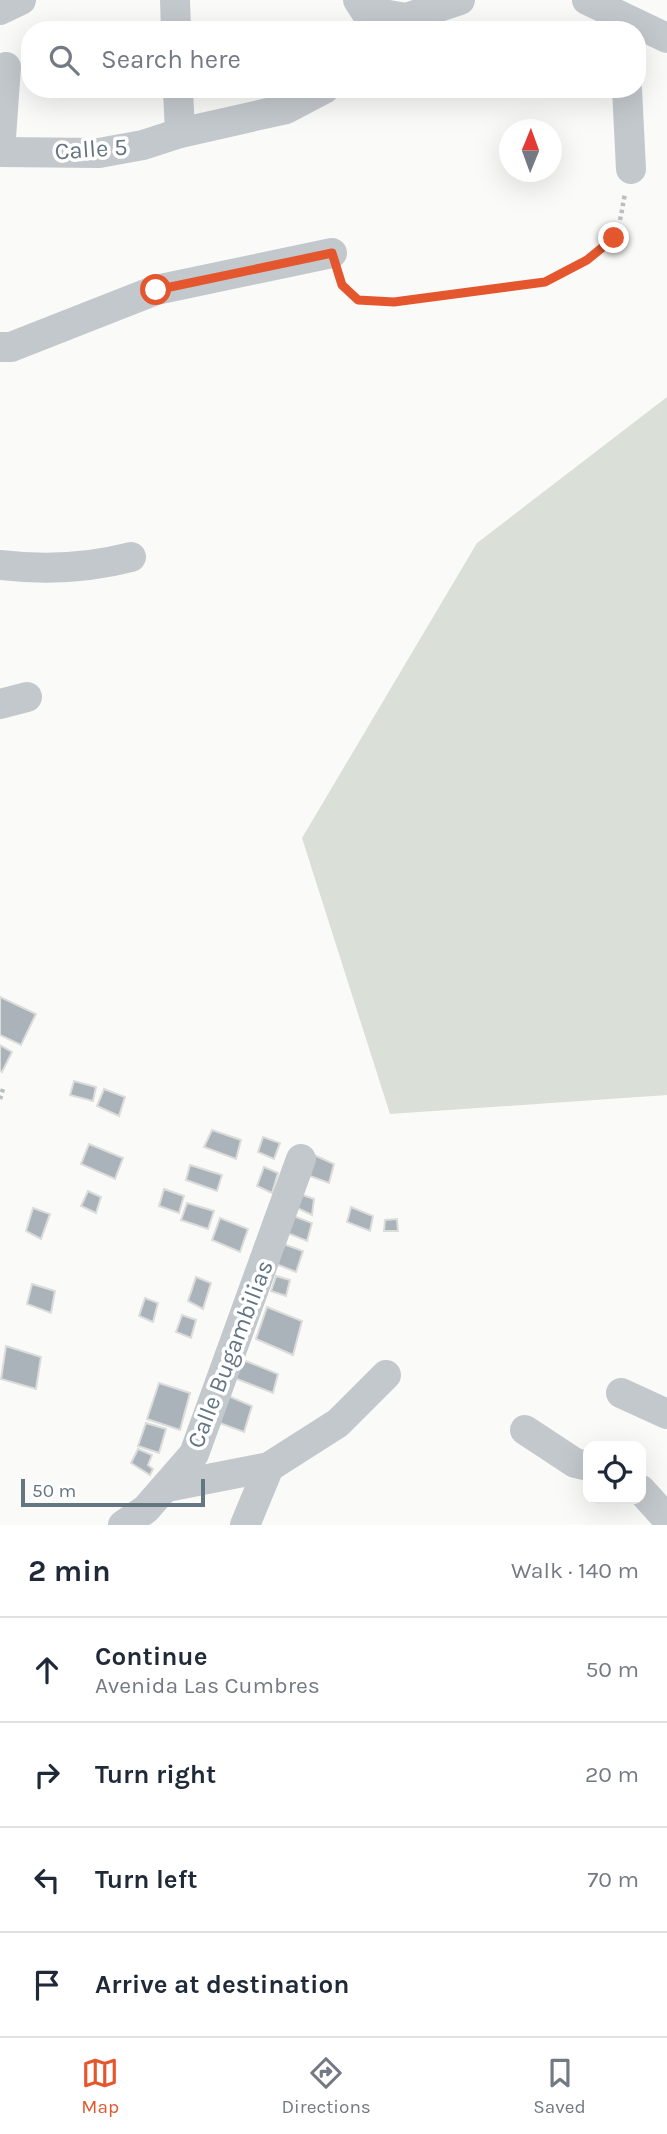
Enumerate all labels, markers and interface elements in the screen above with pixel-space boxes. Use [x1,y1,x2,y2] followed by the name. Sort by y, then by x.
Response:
[21,21,646,98] search box
[45,41,83,79] icon: search
[101,44,241,75] text: Search here
[499,119,562,182] north arrow
[54,132,128,166] street label: Calle 5
[598,222,629,253] route end
[140,274,171,305] route start
[181,1256,279,1452] street label: Calle Bugambilias
[583,1441,646,1504] map controls
[583,1441,646,1504] button: locate
[21,1476,205,1508] scale bar
[32,1480,76,1502] text: 50 m
[28,1553,111,1589] text: 2 min
[511,1557,639,1584] text: Walk · 140 m
[95,1641,207,1672] text: Continue
[28,1651,66,1689] icon: ahead
[585,1656,639,1683] text: 50 m
[95,1672,320,1699] text: Avenida Las Cumbres
[28,1756,66,1794] icon: right
[95,1759,216,1790] text: Turn right
[585,1761,639,1788] text: 20 m
[28,1861,66,1899] icon: left
[95,1864,197,1895] text: Turn left
[588,1866,639,1893] text: 70 m
[28,1966,66,2004] icon: arrive
[95,1969,349,2000] text: Arrive at destination
[81,2054,119,2118] tab: Map
[282,2054,371,2118] tab: Directions
[533,2054,586,2118] tab: Saved

